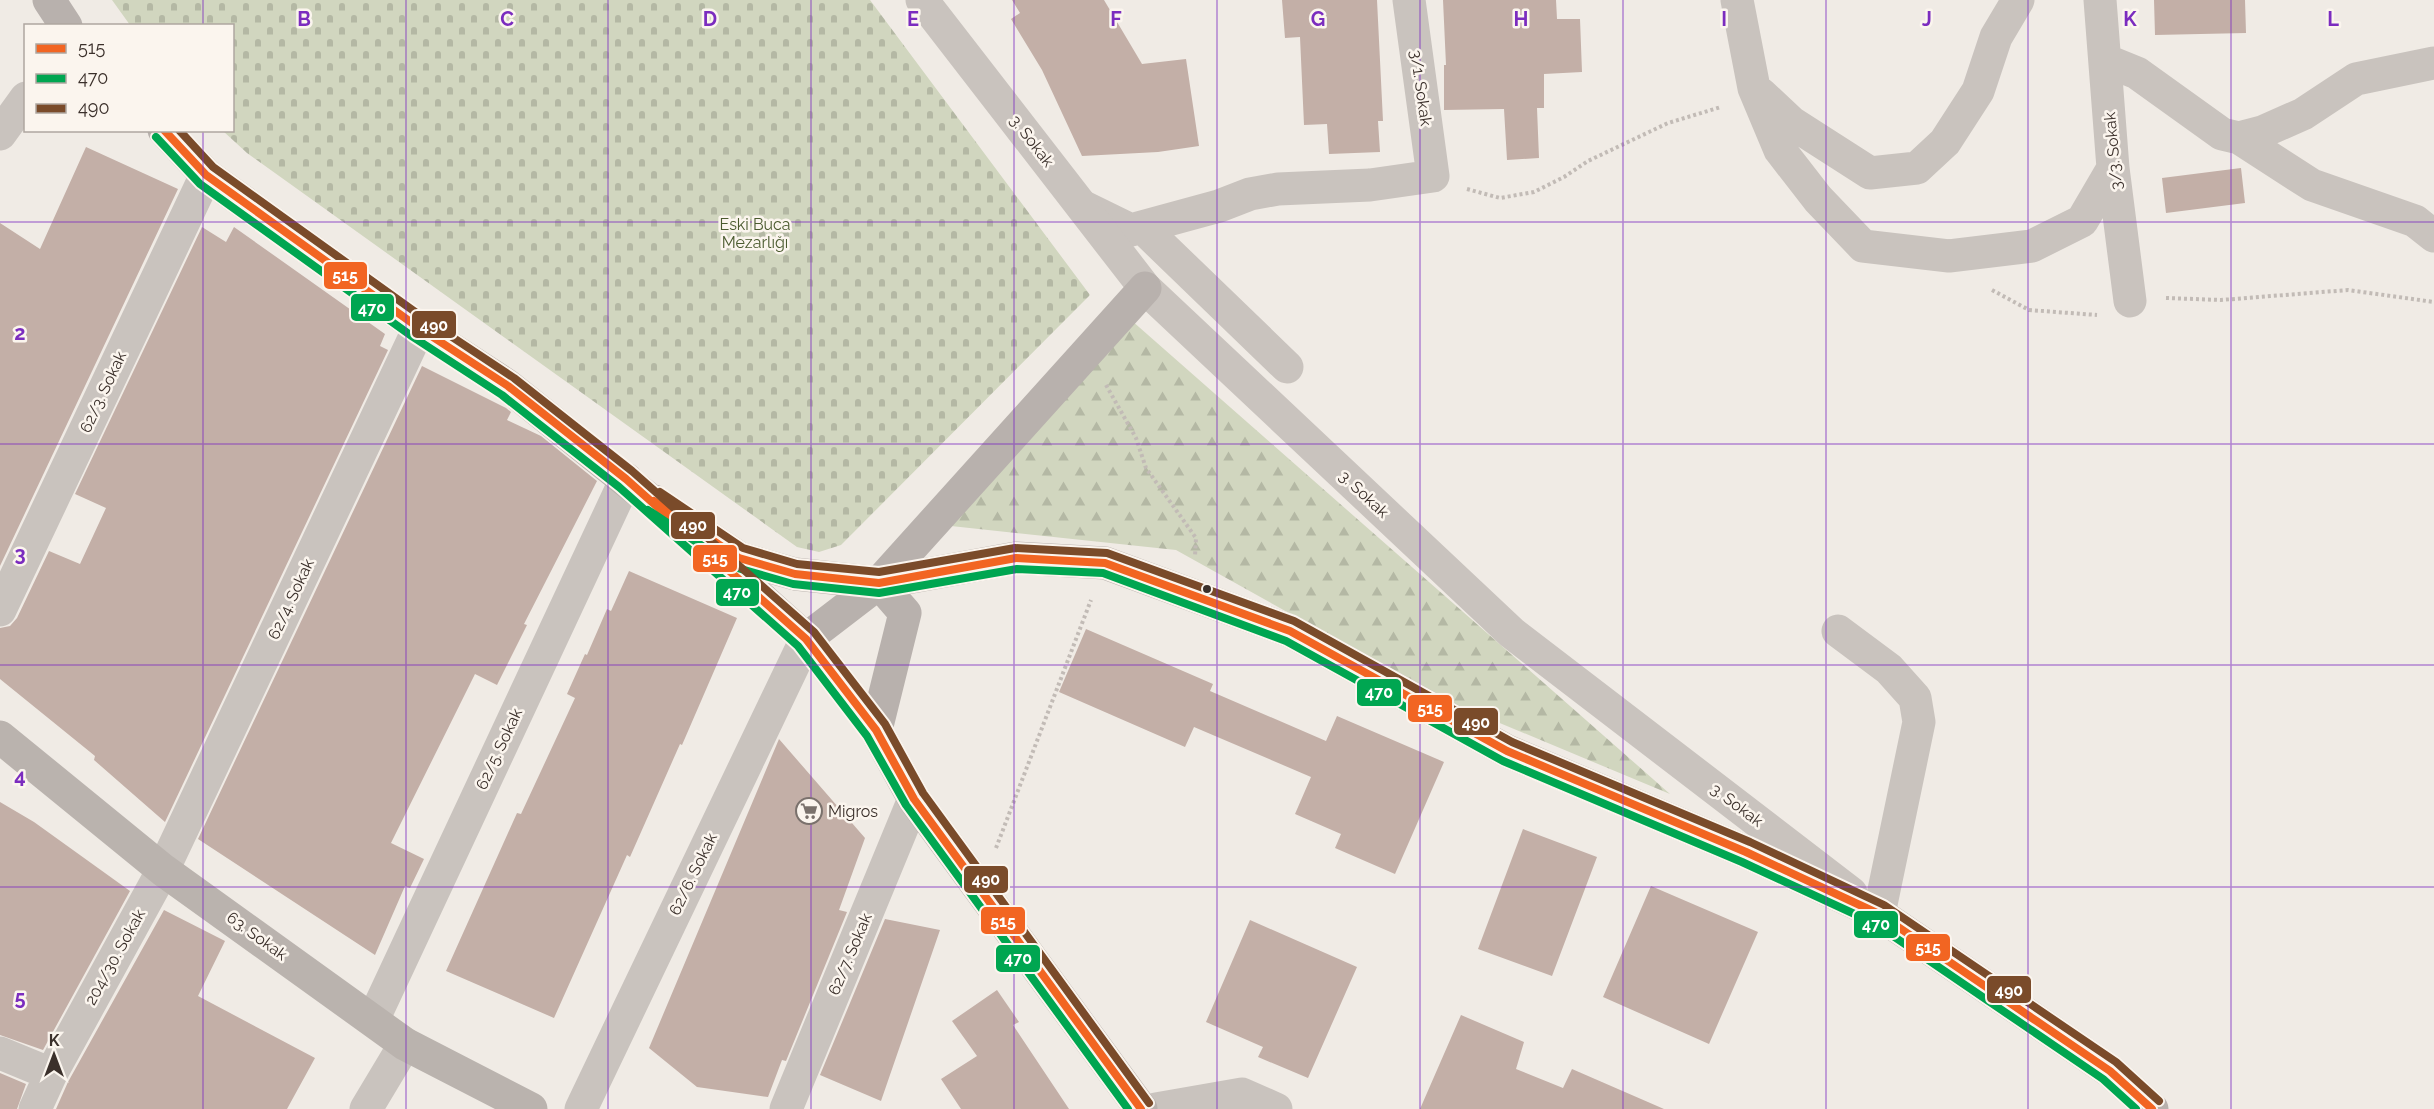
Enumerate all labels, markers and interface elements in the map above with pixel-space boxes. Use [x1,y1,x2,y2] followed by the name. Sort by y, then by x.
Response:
[297,7,311,31] text: B
[500,7,514,31] text: C
[703,7,717,31] text: D
[907,7,919,31] text: E
[1110,7,1122,31] text: F
[1311,7,1325,31] text: G
[1514,7,1528,31] text: H
[1721,7,1727,31] text: I
[1922,7,1932,31] text: J
[2123,7,2137,31] text: K
[2327,7,2339,31] text: L
[24,24,234,132] legend
[78,37,106,58] text: 515
[1406,49,1436,128] street label: 3/1. Sokak
[78,67,108,88] text: 470
[78,97,109,118] text: 490
[1006,111,1058,171] street label: 3. Sokak
[2100,111,2126,191] street label: 3/3. Sokak
[719,215,791,252] park label: Eski Buca Mezarlığı
[323,261,368,290] line badge: 515
[332,266,358,285] text: 515
[350,293,395,322] line badge: 470
[358,299,386,318] text: 470
[411,310,457,339] line badge: 490
[420,316,448,335] text: 490
[14,321,26,345] text: 2
[76,348,130,436] street label: 62/3. Sokak
[1335,466,1393,522] street label: 3. Sokak
[670,511,716,540] line badge: 490
[679,516,707,535] text: 490
[14,542,26,566] text: 3
[692,544,738,573] line badge: 515
[702,549,728,568] text: 515
[264,555,318,642] street label: 62/4. Sokak
[715,578,760,607] line badge: 470
[723,583,751,602] text: 470
[1201,583,1213,595] unlabelled marker
[1356,678,1402,707] line badge: 470
[1365,683,1393,702] text: 470
[1407,694,1453,723] line badge: 515
[1417,699,1443,718] text: 515
[472,705,526,793] street label: 62/5. Sokak
[1453,707,1499,736] line badge: 490
[1462,713,1490,732] text: 490
[14,764,26,788] text: 4
[1707,779,1767,831] street label: 3. Sokak
[794,796,824,826] supermarket icon: Migros
[828,802,878,821] place label: Migros
[665,829,721,918] street label: 62/6. Sokak
[963,865,1009,894] line badge: 490
[972,870,1000,889] text: 490
[81,905,149,1008] street label: 204/30. Sokak
[980,906,1026,935] line badge: 515
[223,908,291,965] street label: 63. Sokak
[824,910,876,998] street label: 62/7. Sokak
[1853,910,1899,939] line badge: 470
[990,912,1016,931] text: 515
[1862,915,1890,934] text: 470
[1905,933,1951,962] line badge: 515
[1915,938,1941,957] text: 515
[995,944,1041,973] line badge: 470
[1004,949,1032,968] text: 470
[1986,975,2032,1004] line badge: 490
[1995,981,2023,1000] text: 490
[14,986,26,1010] text: 5
[24,1025,84,1085] north arrow
[49,1031,60,1050] text: K

